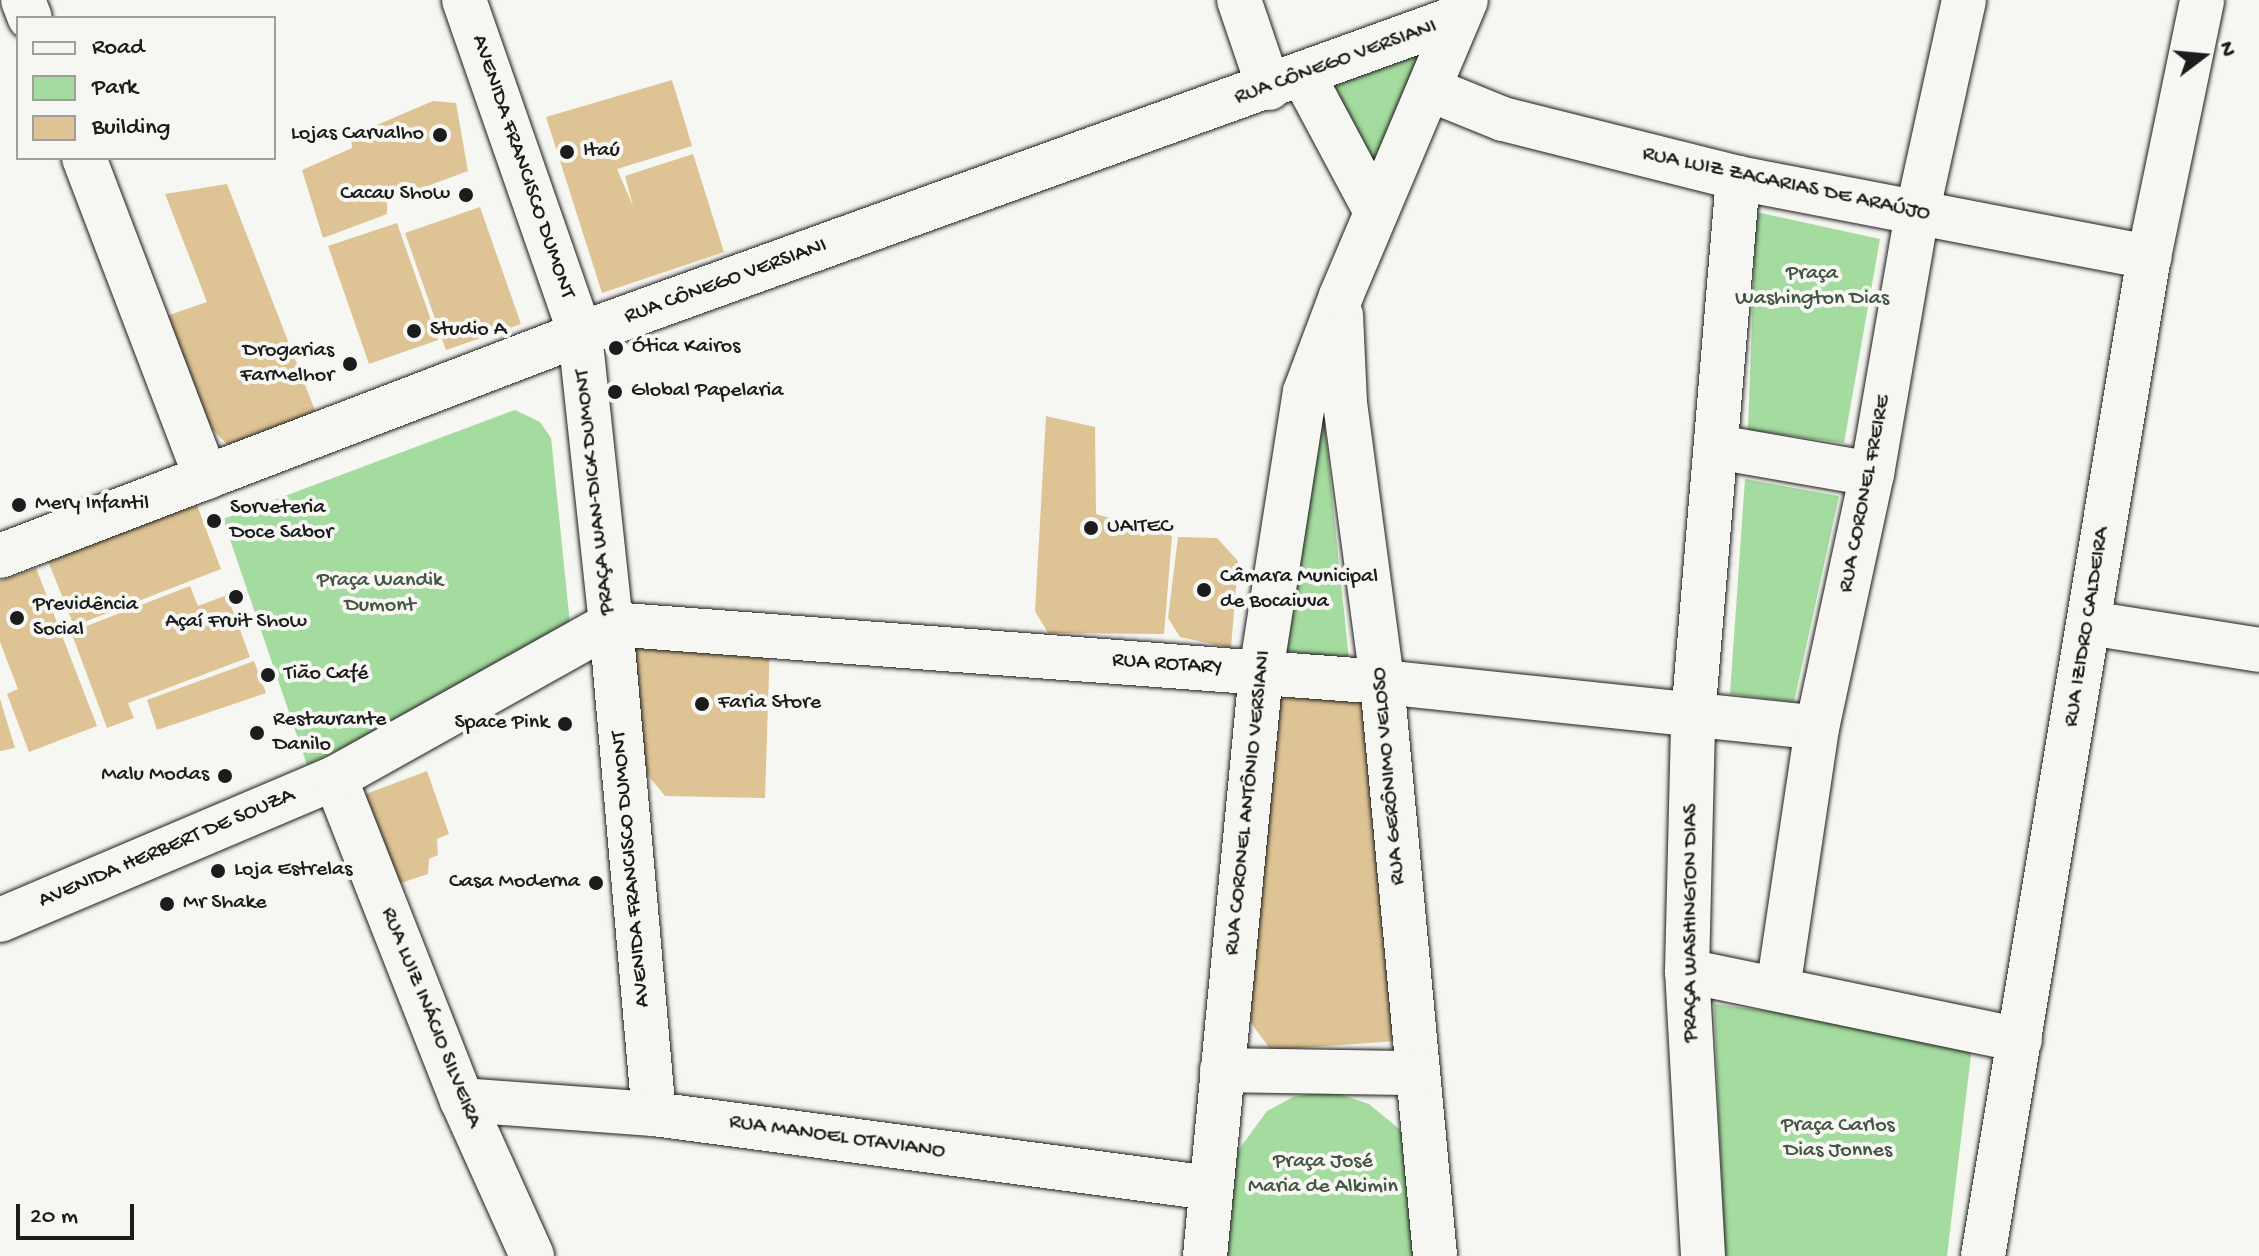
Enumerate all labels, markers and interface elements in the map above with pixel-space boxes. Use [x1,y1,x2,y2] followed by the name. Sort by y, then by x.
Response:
[1231,14,1441,112] street label: RUA CÔNEGO VERSIANI
[16,16,276,160] legend
[2163,16,2243,96] north arrow
[464,32,580,302] street label: AVENIDA FRANCISCO DUMONT
[92,34,144,63] text: Road
[2212,39,2241,60] text: N
[92,74,138,103] text: Park
[92,114,170,143] text: Building
[291,122,424,148] place label: Lojas Carvalho
[431,126,449,144] marker: Lojas Carvalho
[583,139,620,165] place label: Itaú
[1640,142,1932,228] street label: RUA LUIZ ZACARIAS DE ARAÚJO
[558,143,576,161] marker: Itaú
[340,182,450,208] place label: Cacau Show
[457,186,475,204] marker: Cacau Show
[621,233,831,331] street label: RUA CÔNEGO VERSIANI
[1735,261,1889,312] park label: Praça Washington Dias
[430,318,507,344] place label: Studio A
[405,322,423,340] marker: Studio A
[632,335,740,361] place label: Ótica Kairos
[240,338,334,390] place label: Drogarias FarMelhor
[607,339,625,357] marker: Ótica Kairos
[341,355,359,373] marker: Drogarias FarMelhor
[570,368,622,616] street label: PRAÇA WAN-DICK DUMONT
[631,379,783,405] place label: Global Papelaria
[606,383,624,401] marker: Global Papelaria
[1834,393,1898,595] street label: RUA CORONEL FREIRE
[35,492,149,518] place label: Mery Infantil
[230,495,333,546] place label: Sorveteria Doce Sabor
[10,496,28,514] marker: Mery Infantil
[205,512,223,530] marker: Sorveteria Doce Sabor
[1107,515,1172,541] place label: UAITEC
[1082,519,1100,537] marker: UAITEC
[2059,525,2117,729] street label: RUA IZIDRO CALDEIRA
[1220,564,1378,616] place label: Câmara Municipal de Bocaiuva
[317,568,443,620] park label: Praça Wandik Dumont
[1195,581,1213,599] marker: Câmara Municipal de Bocaiuva
[227,588,245,606] marker: Açaí Fruit Show
[33,592,138,644] place label: Previdência Social
[8,609,26,627] marker: Previdência Social
[165,610,307,636] place label: Açaí Fruit Show
[1111,648,1223,682] street label: RUA ROTARY
[1220,649,1278,957] street label: RUA CORONEL ANTÔNIO VERSIANI
[284,662,368,688] place label: Tião Café
[259,666,277,684] marker: Tião Café
[1367,666,1413,886] street label: RUA GERÔNIMO VELOSO
[718,691,821,717] place label: Faria Store
[693,695,711,713] marker: Faria Store
[273,707,386,758] place label: Restaurante Danilo
[455,711,549,737] place label: Space Pink
[556,715,574,733] marker: Space Pink
[248,724,266,742] marker: Restaurante Danilo
[607,730,657,1008] street label: AVENIDA FRANCISCO DUMONT
[101,763,209,789] place label: Malu Modas
[216,767,234,785] marker: Malu Modas
[35,783,299,915] street label: AVENIDA HERBERT DE SOUZA
[1679,804,1705,1042] street label: PRAÇA WASHINGTON DIAS
[234,858,352,884] place label: Loja Estrelas
[209,862,227,880] marker: Loja Estrelas
[449,870,580,896] place label: Casa Moderna
[587,874,605,892] marker: Casa Moderna
[183,891,267,917] place label: Mr Shake
[158,895,176,913] marker: Mr Shake
[374,904,486,1132] street label: RUA LUIZ INÁCIO SILVEIRA
[727,1110,947,1166] street label: RUA MANOEL OTAVIANO
[1781,1113,1895,1164] park label: Praça Carlos Dias Jonnes
[1248,1149,1398,1200] park label: Praça José Maria de Alkimin
[20,1188,138,1238] scale bar
[30,1203,78,1232] text: 20 m

